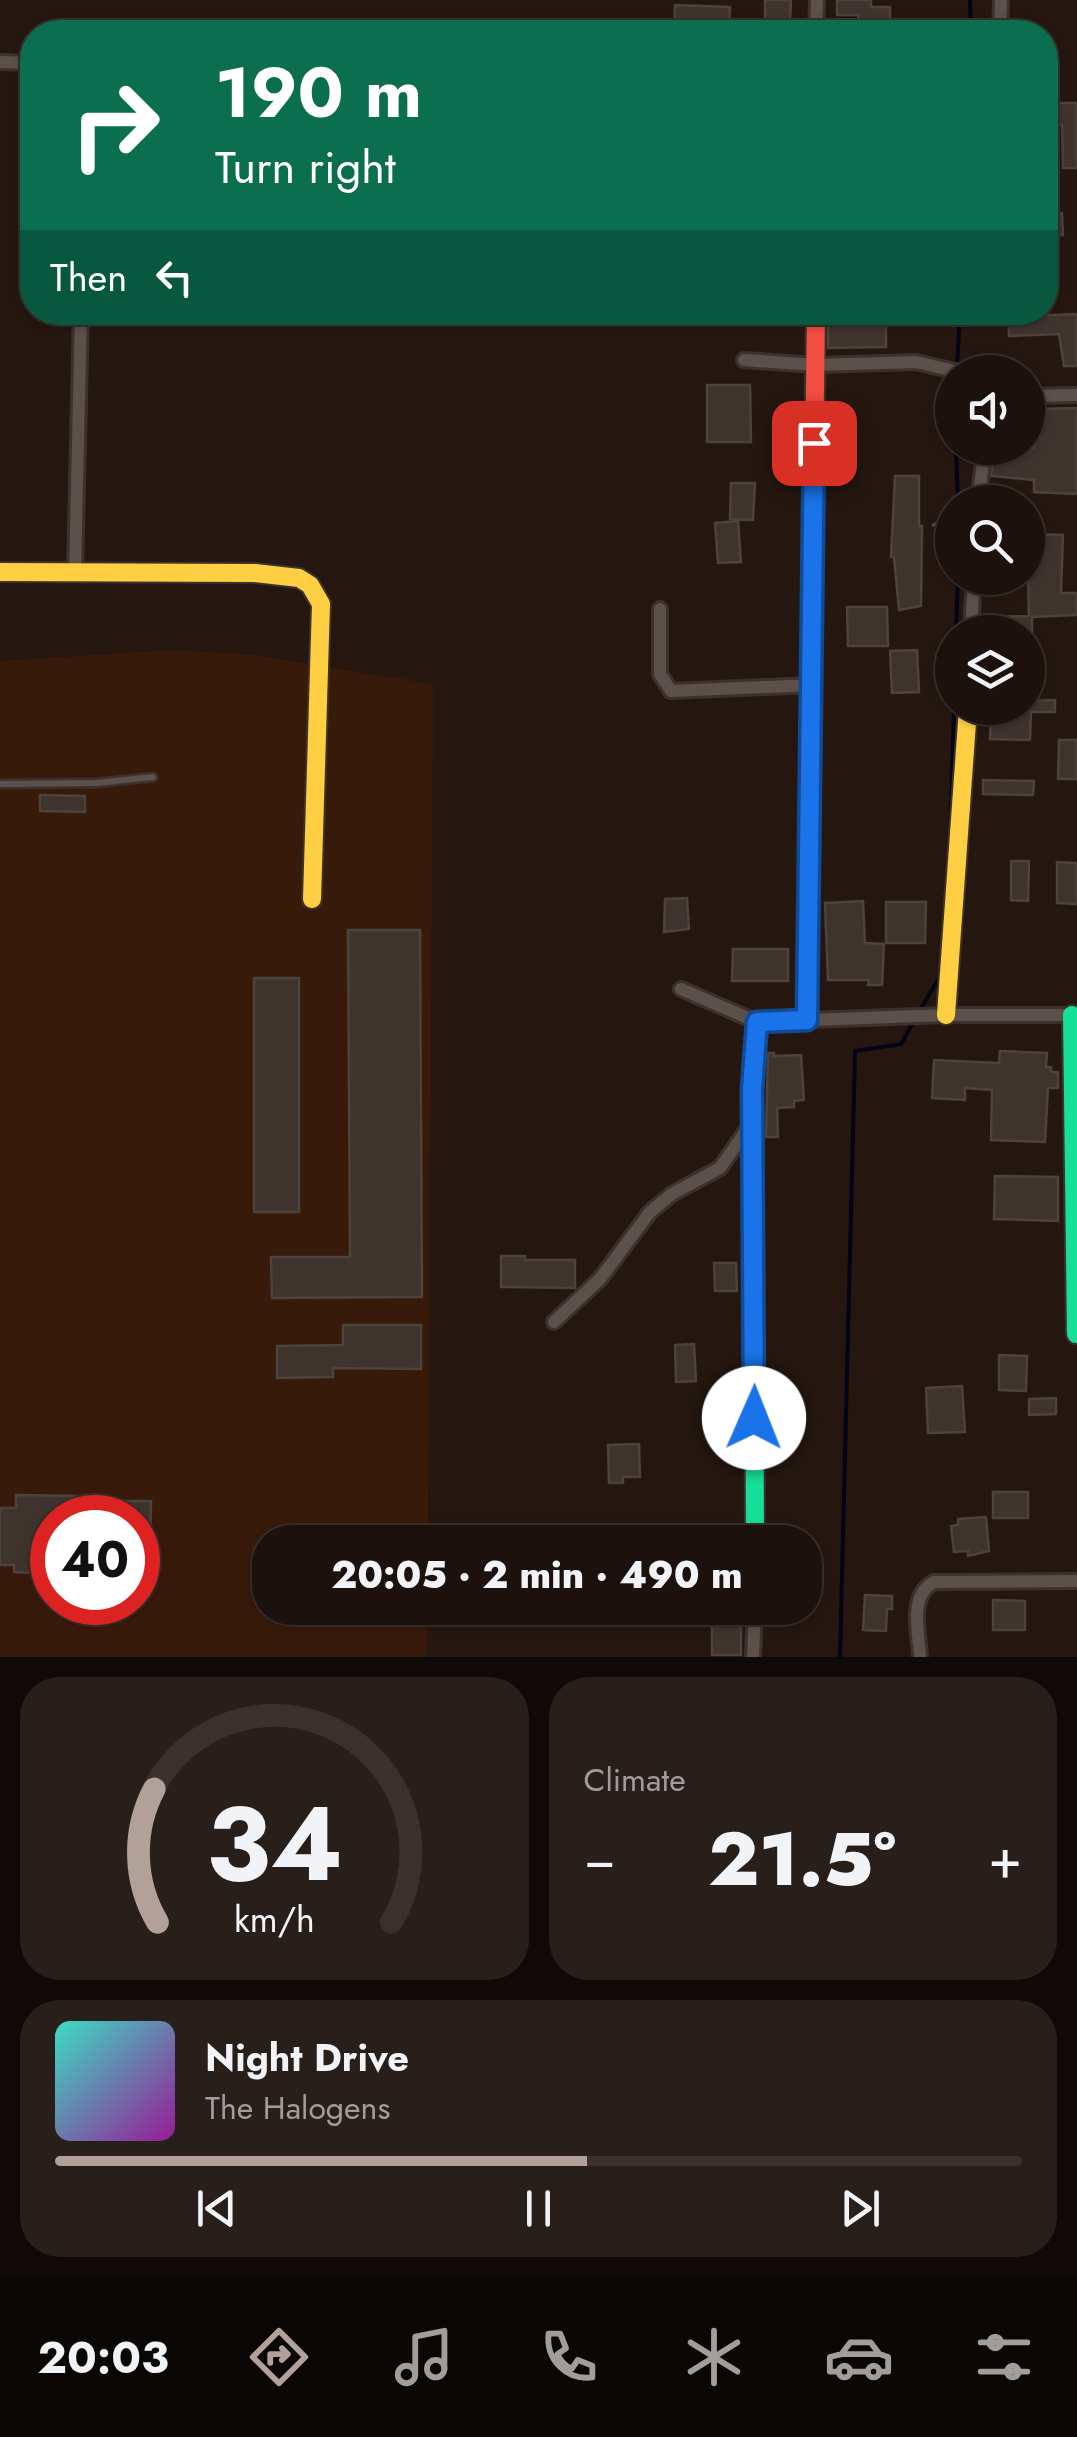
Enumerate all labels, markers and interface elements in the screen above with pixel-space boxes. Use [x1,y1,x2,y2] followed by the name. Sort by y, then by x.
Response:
[215,42,422,143] text: 190 m
[50,60,180,190] icon: right
[215,135,396,200] text: Turn right
[50,250,127,305] text: Then
[147,250,202,305] icon: left
[935,355,1045,725] map controls
[935,355,1045,465] button: sound
[772,401,857,486] pin
[787,416,842,471] icon: arrive
[935,485,1045,595] button: search
[935,615,1045,725] button: layers
[702,1366,806,1470] position arrow
[30,1495,160,1625] speed limit sign: 40
[331,1547,743,1602] text: 20:05 · 2 min · 490 m
[584,1757,686,1803] text: Climate
[206,1769,343,1919] text: 34
[708,1805,896,1913] text: 21.5°
[584,1819,616,1899] text: −
[988,1819,1022,1899] text: +
[234,1894,315,1945] text: km/h
[205,2030,409,2085] text: Night Drive
[205,2085,390,2131] text: The Halogens
[189,2181,244,2236] icon: previous
[511,2181,566,2236] icon: pause
[833,2181,888,2236] icon: next
[244,2322,314,2392] icon: directions
[389,2322,459,2392] icon: music
[534,2322,604,2392] icon: phone
[679,2322,749,2392] icon: climate
[824,2322,894,2392] icon: car
[969,2322,1039,2392] icon: filters
[38,2325,169,2390] text: 20:03

